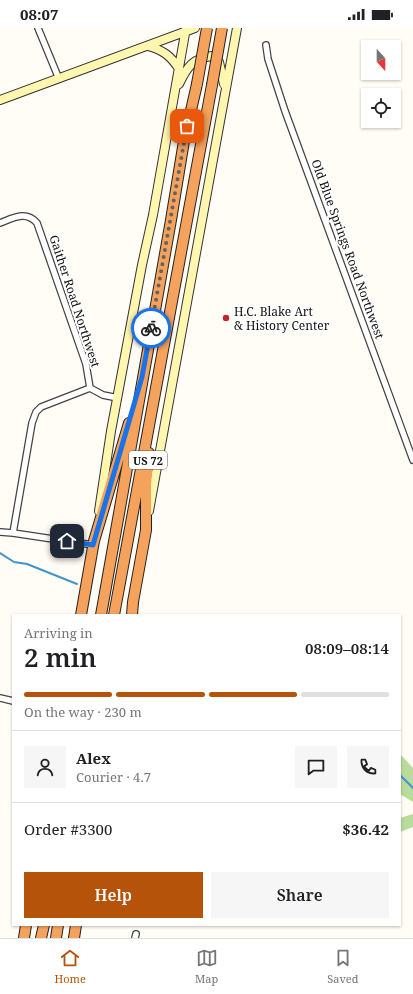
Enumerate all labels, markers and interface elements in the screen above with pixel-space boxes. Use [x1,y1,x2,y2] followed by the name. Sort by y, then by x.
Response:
[20,4,58,24] text: 08:07
[361,40,401,80] north arrow
[361,40,401,128] map controls
[361,88,401,128] button: locate
[170,109,204,143] pin
[176,115,198,137] icon: bag
[308,157,388,341] street label: Old Blue Springs Road Northwest
[46,233,104,369] street label: Gaither Road Northwest
[234,303,330,334] place label: H.C. Blake Art & History Center
[131,308,171,348] courier
[221,313,231,323] marker: H.C. Blake Art & History Center
[140,317,162,339] icon: bike
[129,451,167,469] road number: US 72
[50,524,84,558] pin
[56,530,78,552] icon: home
[24,624,93,642] text: Arriving in
[305,638,389,658] text: 08:09–08:14
[24,639,97,675] text: 2 min
[24,703,142,721] text: On the way · 230 m
[24,746,66,788] button: person
[295,746,337,788] button: chat
[347,746,389,788] button: phone
[76,748,111,768] text: Alex
[76,768,151,786] text: Courier · 4.7
[24,819,112,839] text: Order #3300
[342,819,389,839] text: $36.42
[24,872,203,918] button: Help
[211,872,389,918] button: Share
[55,947,86,986] tab: Home
[195,947,218,986] tab: Map
[327,947,358,986] tab: Saved

